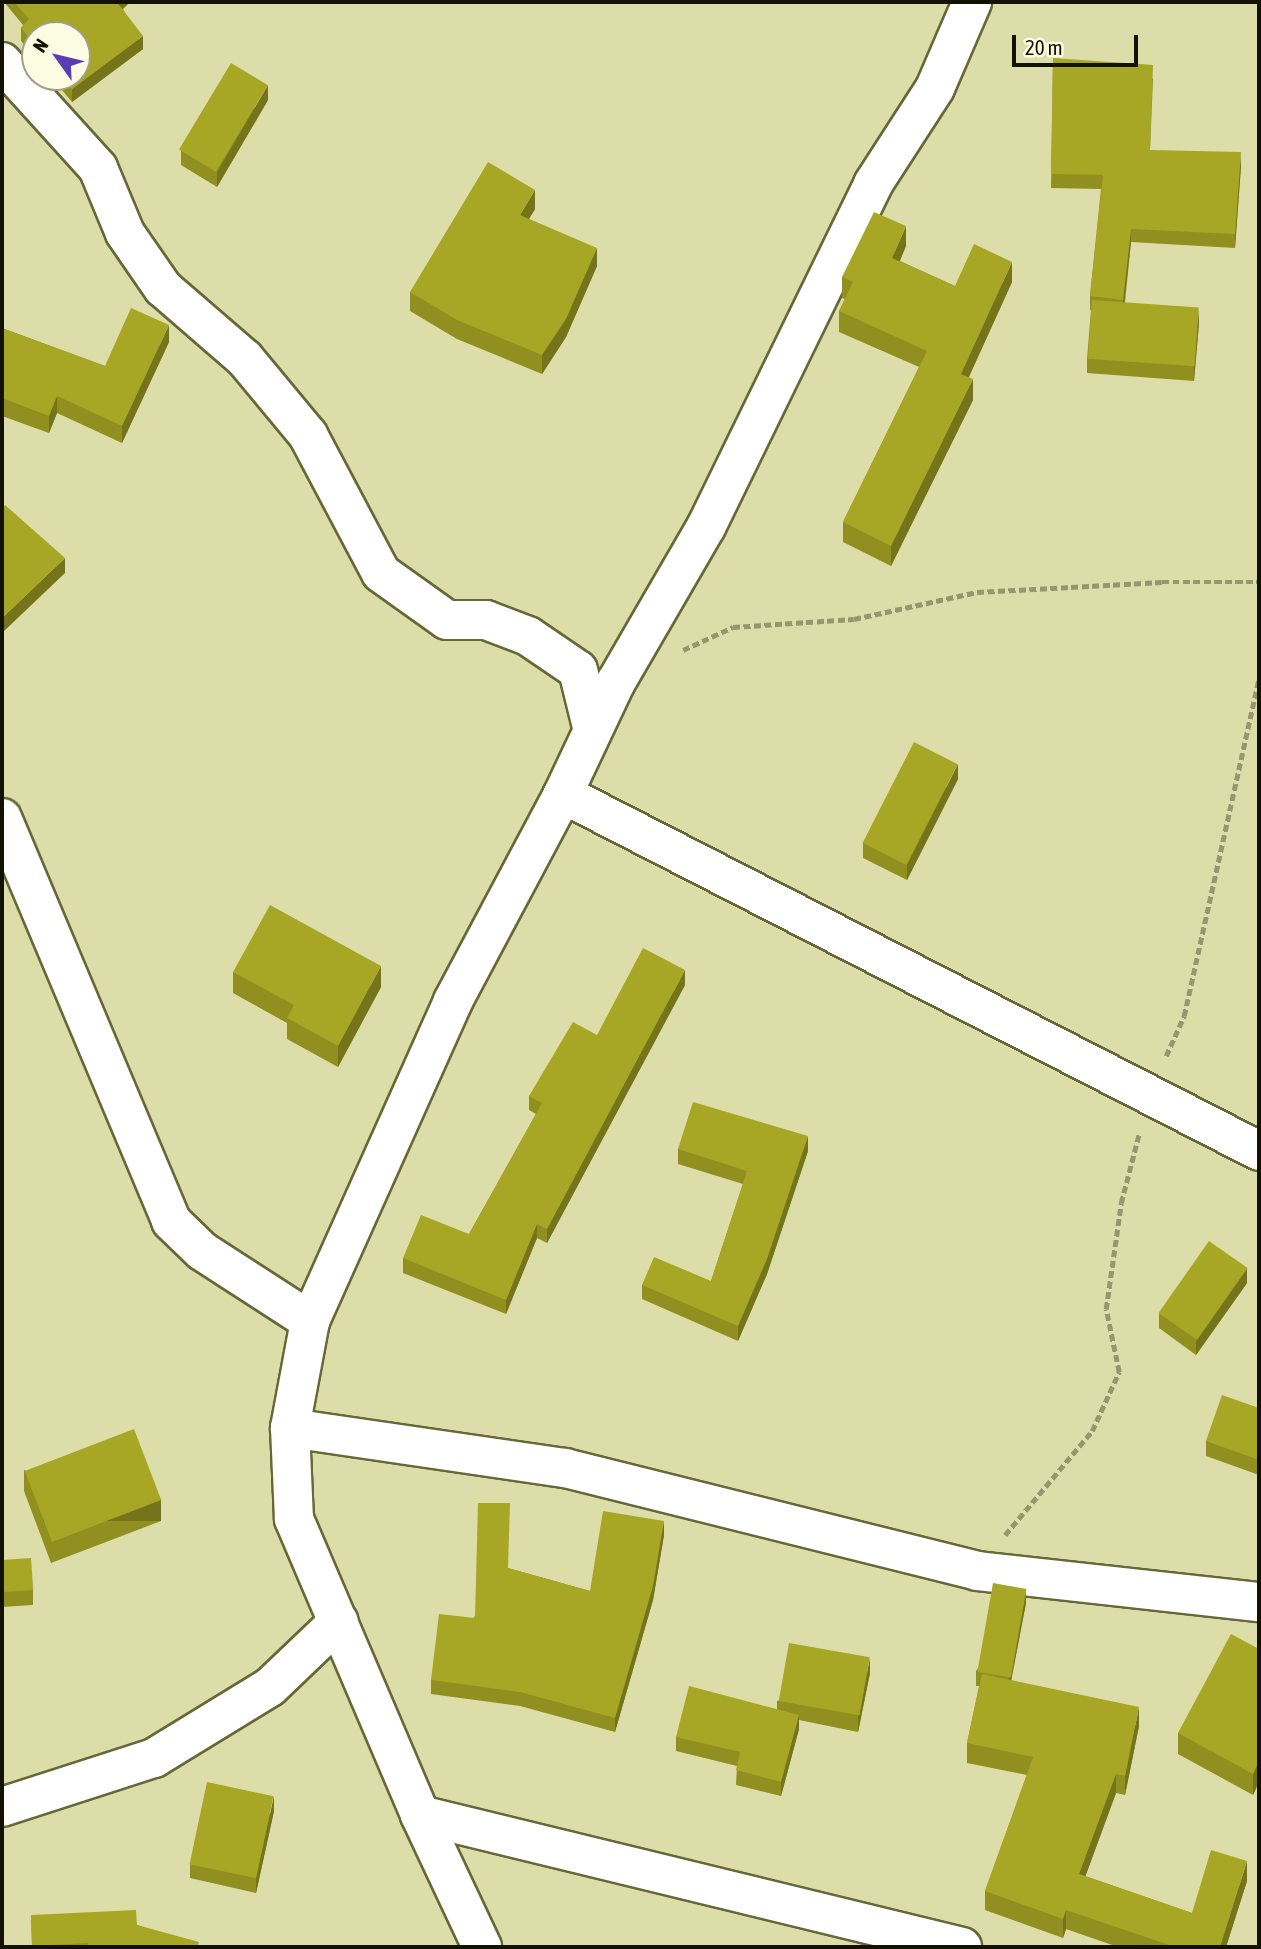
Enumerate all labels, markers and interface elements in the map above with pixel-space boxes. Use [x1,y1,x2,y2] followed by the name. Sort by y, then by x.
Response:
[21,21,91,91] north arrow
[1016,21,1142,65] scale bar
[28,35,53,56] text: N
[1025,35,1063,59] text: 20 m

